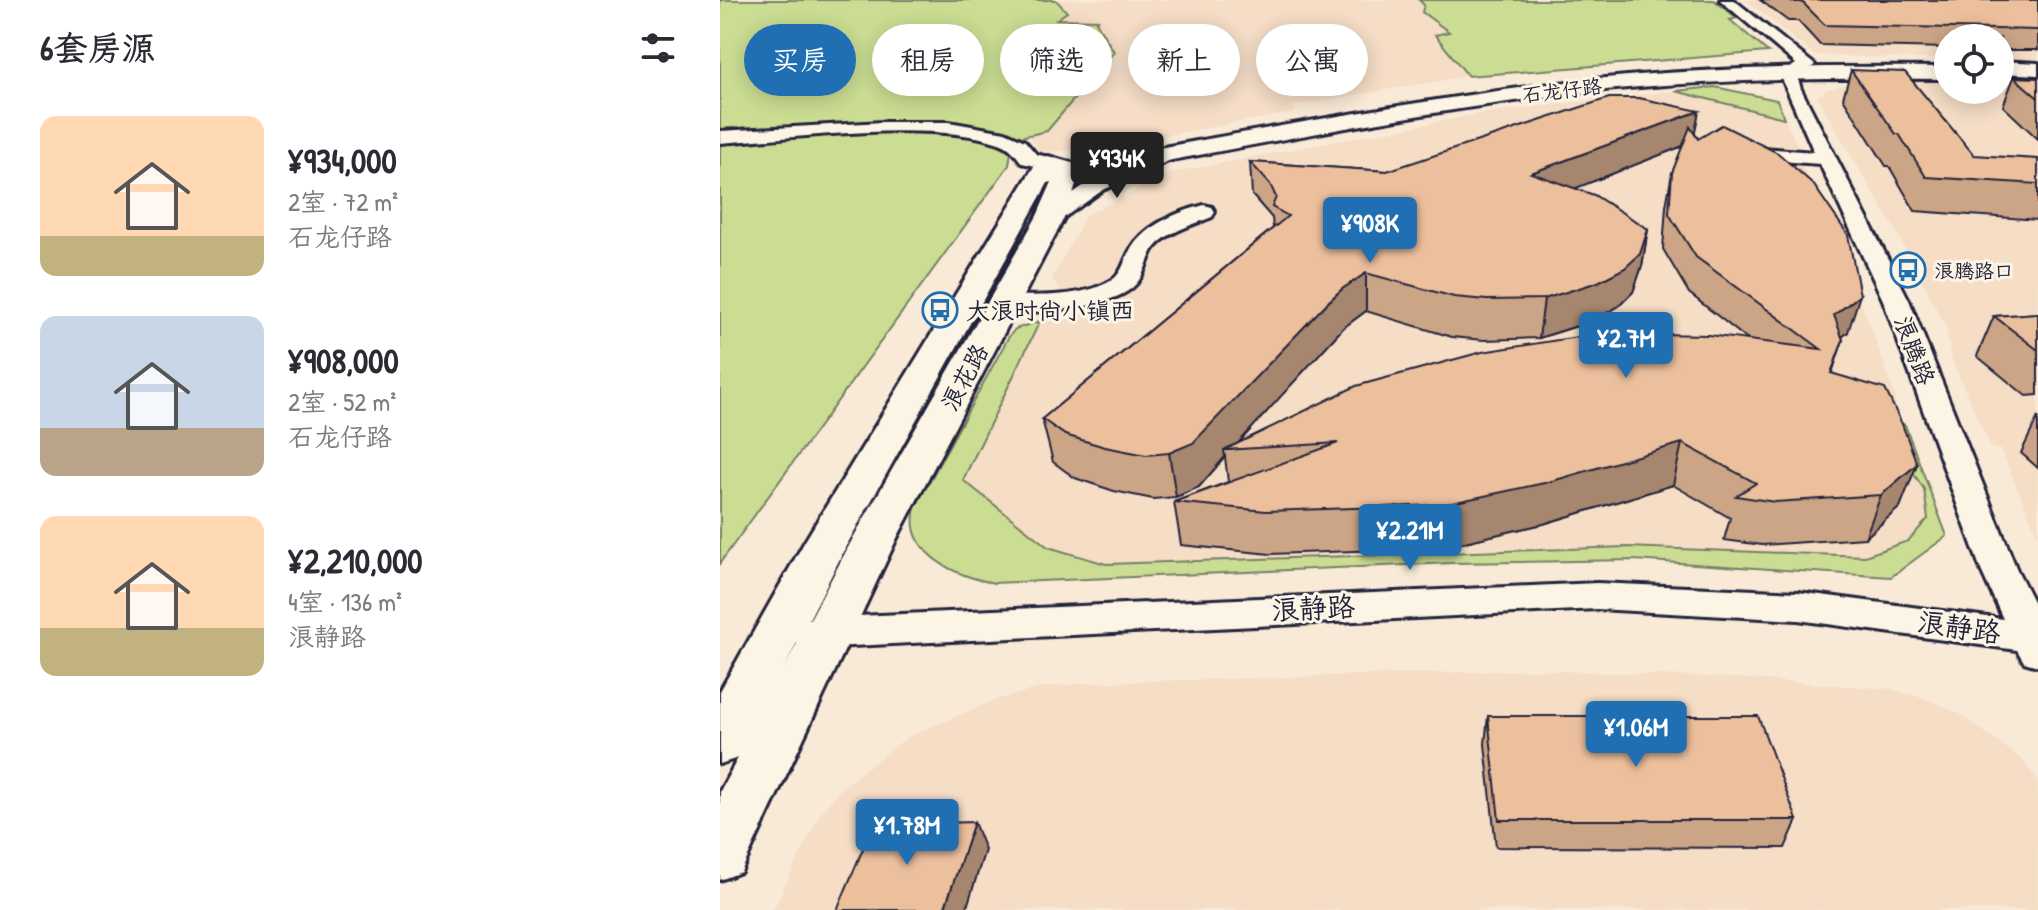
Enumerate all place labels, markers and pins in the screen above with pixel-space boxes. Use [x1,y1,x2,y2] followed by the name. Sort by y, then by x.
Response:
[1061,132,1173,200] pin: ¥934K
[1314,197,1426,265] pin: ¥908K
[1889,251,1927,289] bus stop icon: 浪腾路口
[1934,257,2014,284] place label: 浪腾路口
[921,291,959,329] bus stop icon: 大浪时尚小镇西
[966,294,1134,326] place label: 大浪时尚小镇西
[1570,312,1682,380] pin: ¥2.7M
[1345,504,1475,572] pin: ¥2.21M
[1571,701,1701,769] pin: ¥1.06M
[842,799,972,867] pin: ¥1.78M

